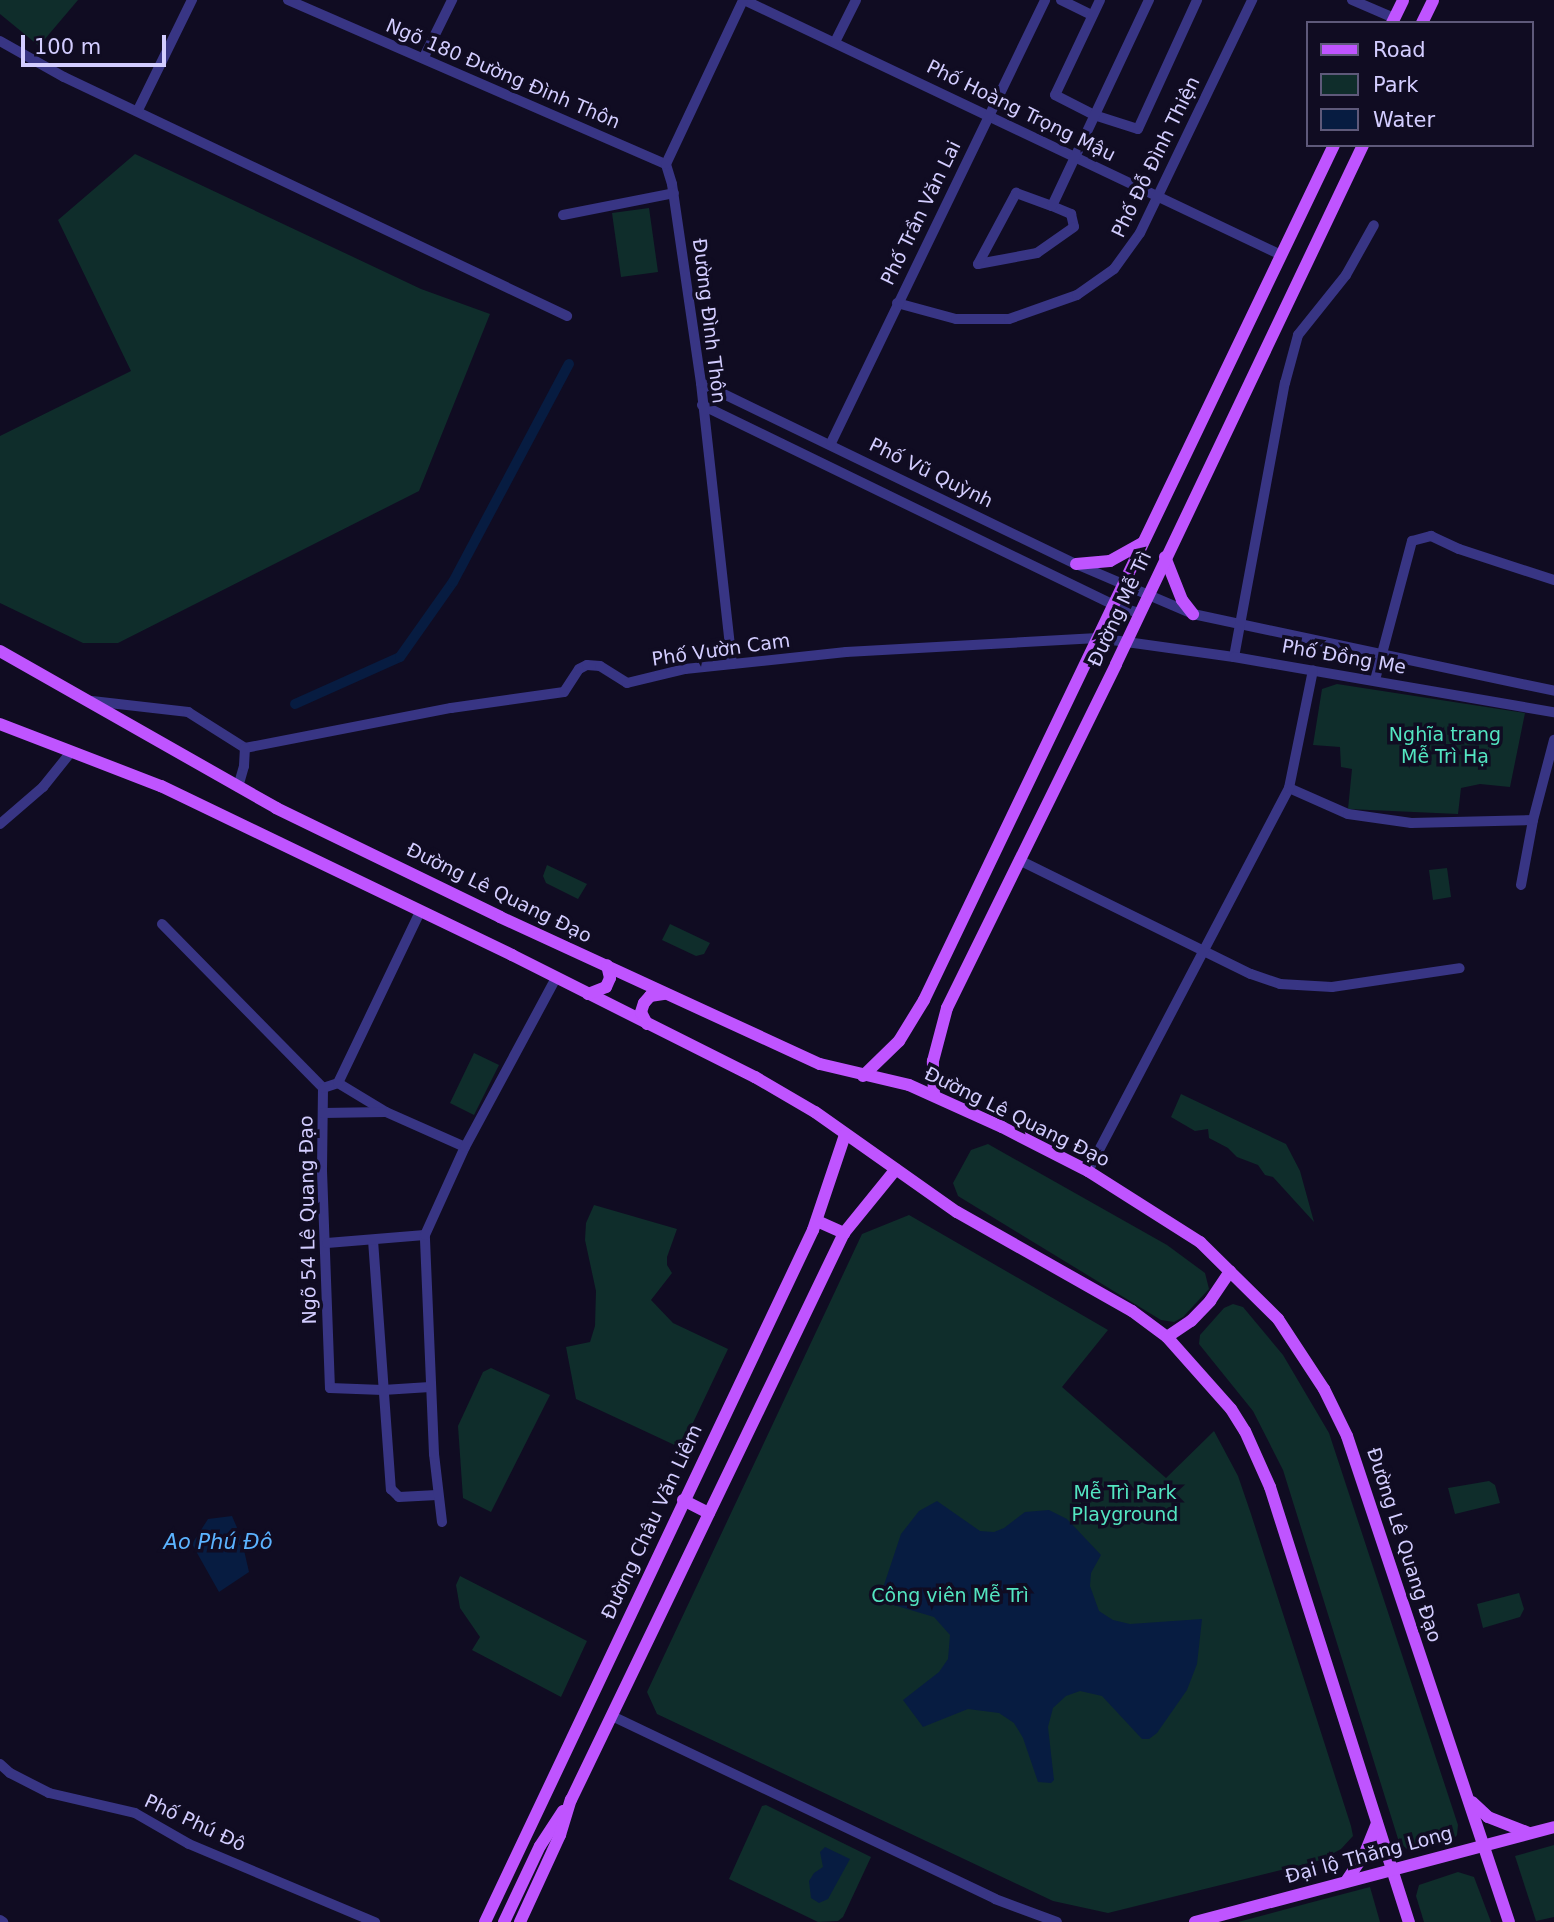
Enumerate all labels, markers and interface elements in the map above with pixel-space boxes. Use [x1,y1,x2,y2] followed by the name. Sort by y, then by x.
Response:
[382,14,624,134] street label: Ngõ 180 Đường Đình Thôn
[24,21,170,65] scale bar
[1306,21,1533,147] legend
[34,35,101,59] text: 100 m
[1373,38,1426,62] text: Road
[923,55,1119,167] street label: Phố Hoàng Trọng Mậu
[1107,73,1205,241] street label: Phố Đỗ Đình Thiện
[1373,73,1418,97] text: Park
[1373,108,1435,132] text: Water
[876,137,966,289] street label: Phố Trần Văn Lai
[688,237,730,405] street label: Đường Đình Thôn
[866,433,996,513] street label: Phố Vũ Quỳnh
[1083,548,1157,670] street label: Đường Mễ Trì
[650,629,792,671] street label: Phố Vườn Cam
[1280,635,1408,679] street label: Phố Đồng Me
[1389,724,1501,768] park label: Nghĩa trang Mễ Trì Hạ
[403,838,595,948] street label: Đường Lê Quang Đạo
[921,1062,1113,1172] street label: Đường Lê Quang Đạo
[295,1115,321,1325] street label: Ngõ 54 Lê Quang Đạo
[597,1421,707,1623] street label: Đường Châu Văn Liêm
[1362,1445,1446,1645] street label: Đường Lê Quang Đạo
[1072,1482,1178,1526] park label: Mễ Trì Park Playground
[164,1529,272,1555] water label: Ao Phú Đô
[871,1585,1029,1607] park label: Công viên Mễ Trì
[141,1790,249,1856] street label: Phố Phú Đô
[1283,1822,1455,1888] street label: Đại lộ Thăng Long

